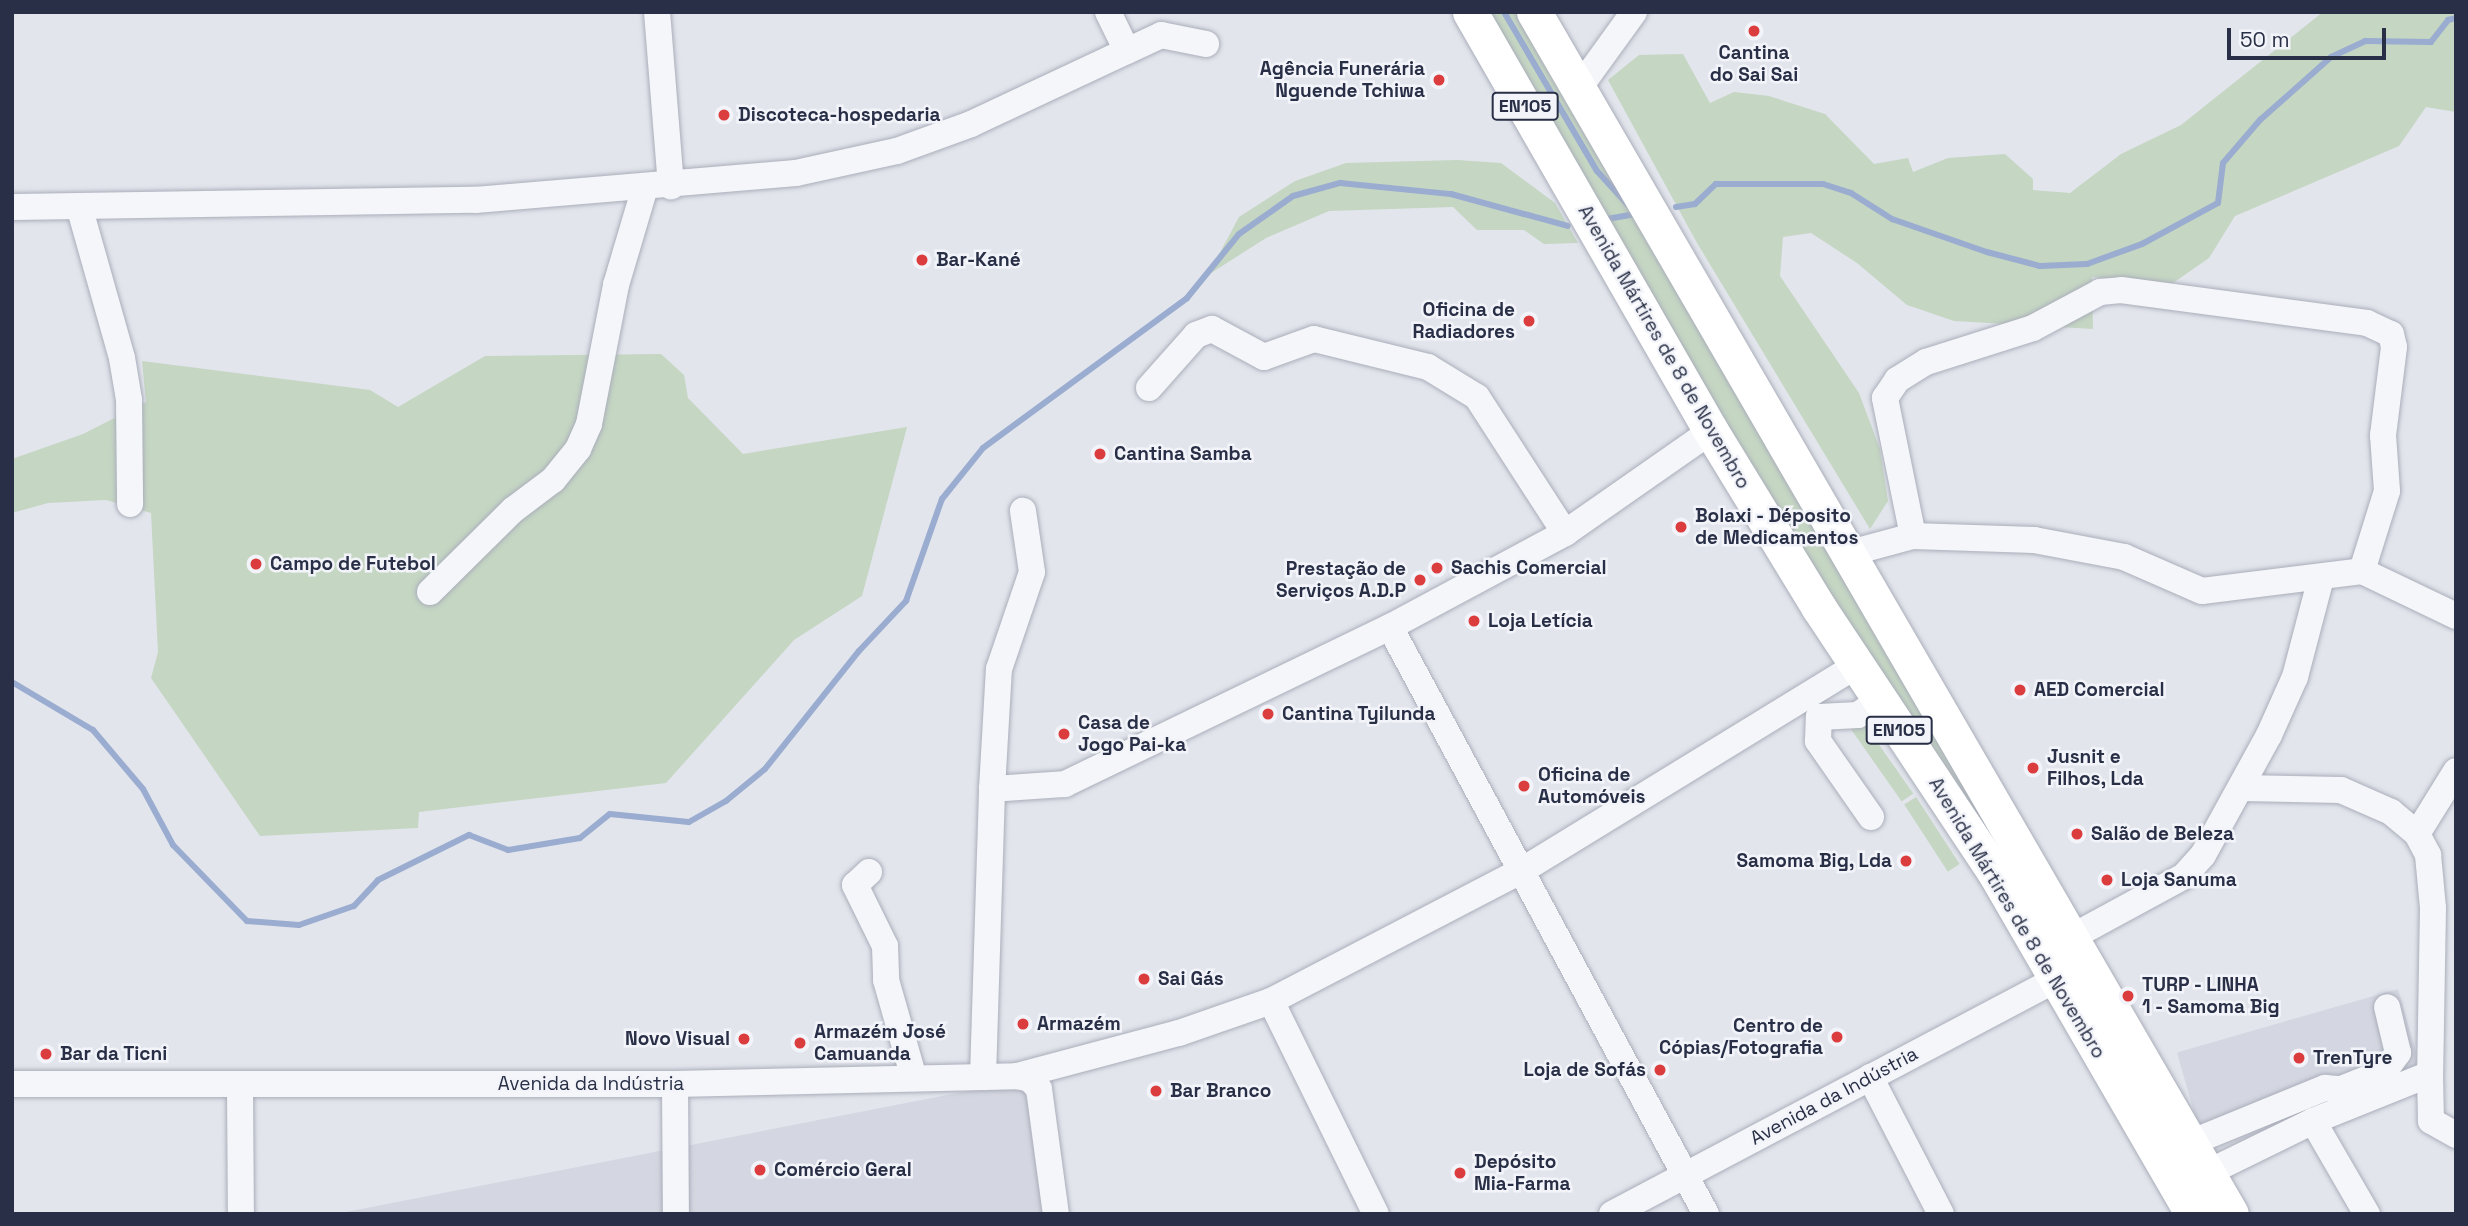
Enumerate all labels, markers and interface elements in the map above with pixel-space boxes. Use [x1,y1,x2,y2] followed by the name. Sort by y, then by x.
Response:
[2230,14,2389,58] scale bar
[1746,23,1762,39] marker: Cantina do Sai Sai
[2240,26,2290,53] text: 50 m
[1710,42,1798,86] place label: Cantina do Sai Sai
[1260,58,1425,102] place label: Agência Funerária Nguende Tchiwa
[1431,72,1447,88] marker: Agência Funerária Nguende Tchiwa
[1490,92,1560,120] road number: EN105
[738,104,941,126] place label: Discoteca-hospedaria
[716,107,732,123] marker: Discoteca-hospedaria
[1573,201,1755,493] street label: Avenida Mártires de 8 de Novembro
[936,249,1021,271] place label: Bar-Kané
[914,252,930,268] marker: Bar-Kané
[1412,299,1515,343] place label: Oficina de Radiadores
[1521,313,1537,329] marker: Oficina de Radiadores
[1114,443,1252,465] place label: Cantina Samba
[1092,446,1108,462] marker: Cantina Samba
[1695,505,1858,549] place label: Bolaxi - Déposito de Medicamentos
[1673,519,1689,535] marker: Bolaxi - Déposito de Medicamentos
[270,553,436,575] place label: Campo de Futebol
[248,556,264,572] marker: Campo de Futebol
[1451,557,1606,579] place label: Sachis Comercial
[1276,558,1406,602] place label: Prestação de Serviços A.D.P
[1429,560,1445,576] marker: Sachis Comercial
[1412,572,1428,588] marker: Prestação de Serviços A.D.P
[1488,610,1593,632] place label: Loja Letícia
[1466,613,1482,629] marker: Loja Letícia
[2034,679,2165,701] place label: AED Comercial
[2012,682,2028,698] marker: AED Comercial
[1282,703,1436,725] place label: Cantina Tyilunda
[1260,706,1276,722] marker: Cantina Tyilunda
[1078,712,1186,756] place label: Casa de Jogo Pai-ka
[1864,716,1934,744] road number: EN105
[1056,726,1072,742] marker: Casa de Jogo Pai-ka
[2047,746,2144,790] place label: Jusnit e Filhos, Lda
[2025,760,2041,776] marker: Jusnit e Filhos, Lda
[1538,764,1645,808] place label: Oficina de Automóveis
[1924,773,2110,1063] street label: Avenida Mártires de 8 de Novembro
[1516,778,1532,794] marker: Oficina de Automóveis
[2091,823,2234,845] place label: Salão de Beleza
[2069,826,2085,842] marker: Salão de Beleza
[1736,850,1892,872] place label: Samoma Big, Lda
[1898,853,1914,869] marker: Samoma Big, Lda
[2121,869,2237,891] place label: Loja Sanuma
[2099,872,2115,888] marker: Loja Sanuma
[1158,968,1224,990] place label: Sai Gás
[1136,971,1152,987] marker: Sai Gás
[2142,974,2281,1018] place label: TURP - LINHA 1 - Samoma Big
[2120,988,2136,1004] marker: TURP - LINHA 1 - Samoma Big
[1037,1013,1121,1035] place label: Armazém
[1659,1015,1823,1059] place label: Centro de Cópias/Fotografia
[1015,1016,1031,1032] marker: Armazém
[814,1021,946,1065] place label: Armazém José Camuanda
[625,1028,730,1050] place label: Novo Visual
[1829,1029,1845,1045] marker: Centro de Cópias/Fotografia
[736,1031,752,1047] marker: Novo Visual
[792,1035,808,1051] marker: Armazém José Camuanda
[1746,1042,1922,1150] street label: Avenida da Indústria
[60,1043,168,1065] place label: Bar da Ticni
[38,1046,54,1062] marker: Bar da Ticni
[2313,1047,2392,1069] place label: TrenTyre
[2291,1050,2307,1066] marker: TrenTyre
[1523,1059,1646,1081] place label: Loja de Sofás
[1652,1062,1668,1078] marker: Loja de Sofás
[498,1073,684,1095] street label: Avenida da Indústria
[1170,1080,1271,1102] place label: Bar Branco
[1148,1083,1164,1099] marker: Bar Branco
[1474,1151,1571,1195] place label: Depósito Mia-Farma
[774,1159,912,1181] place label: Comércio Geral
[752,1162,768,1178] marker: Comércio Geral
[1452,1165,1468,1181] marker: Depósito Mia-Farma

